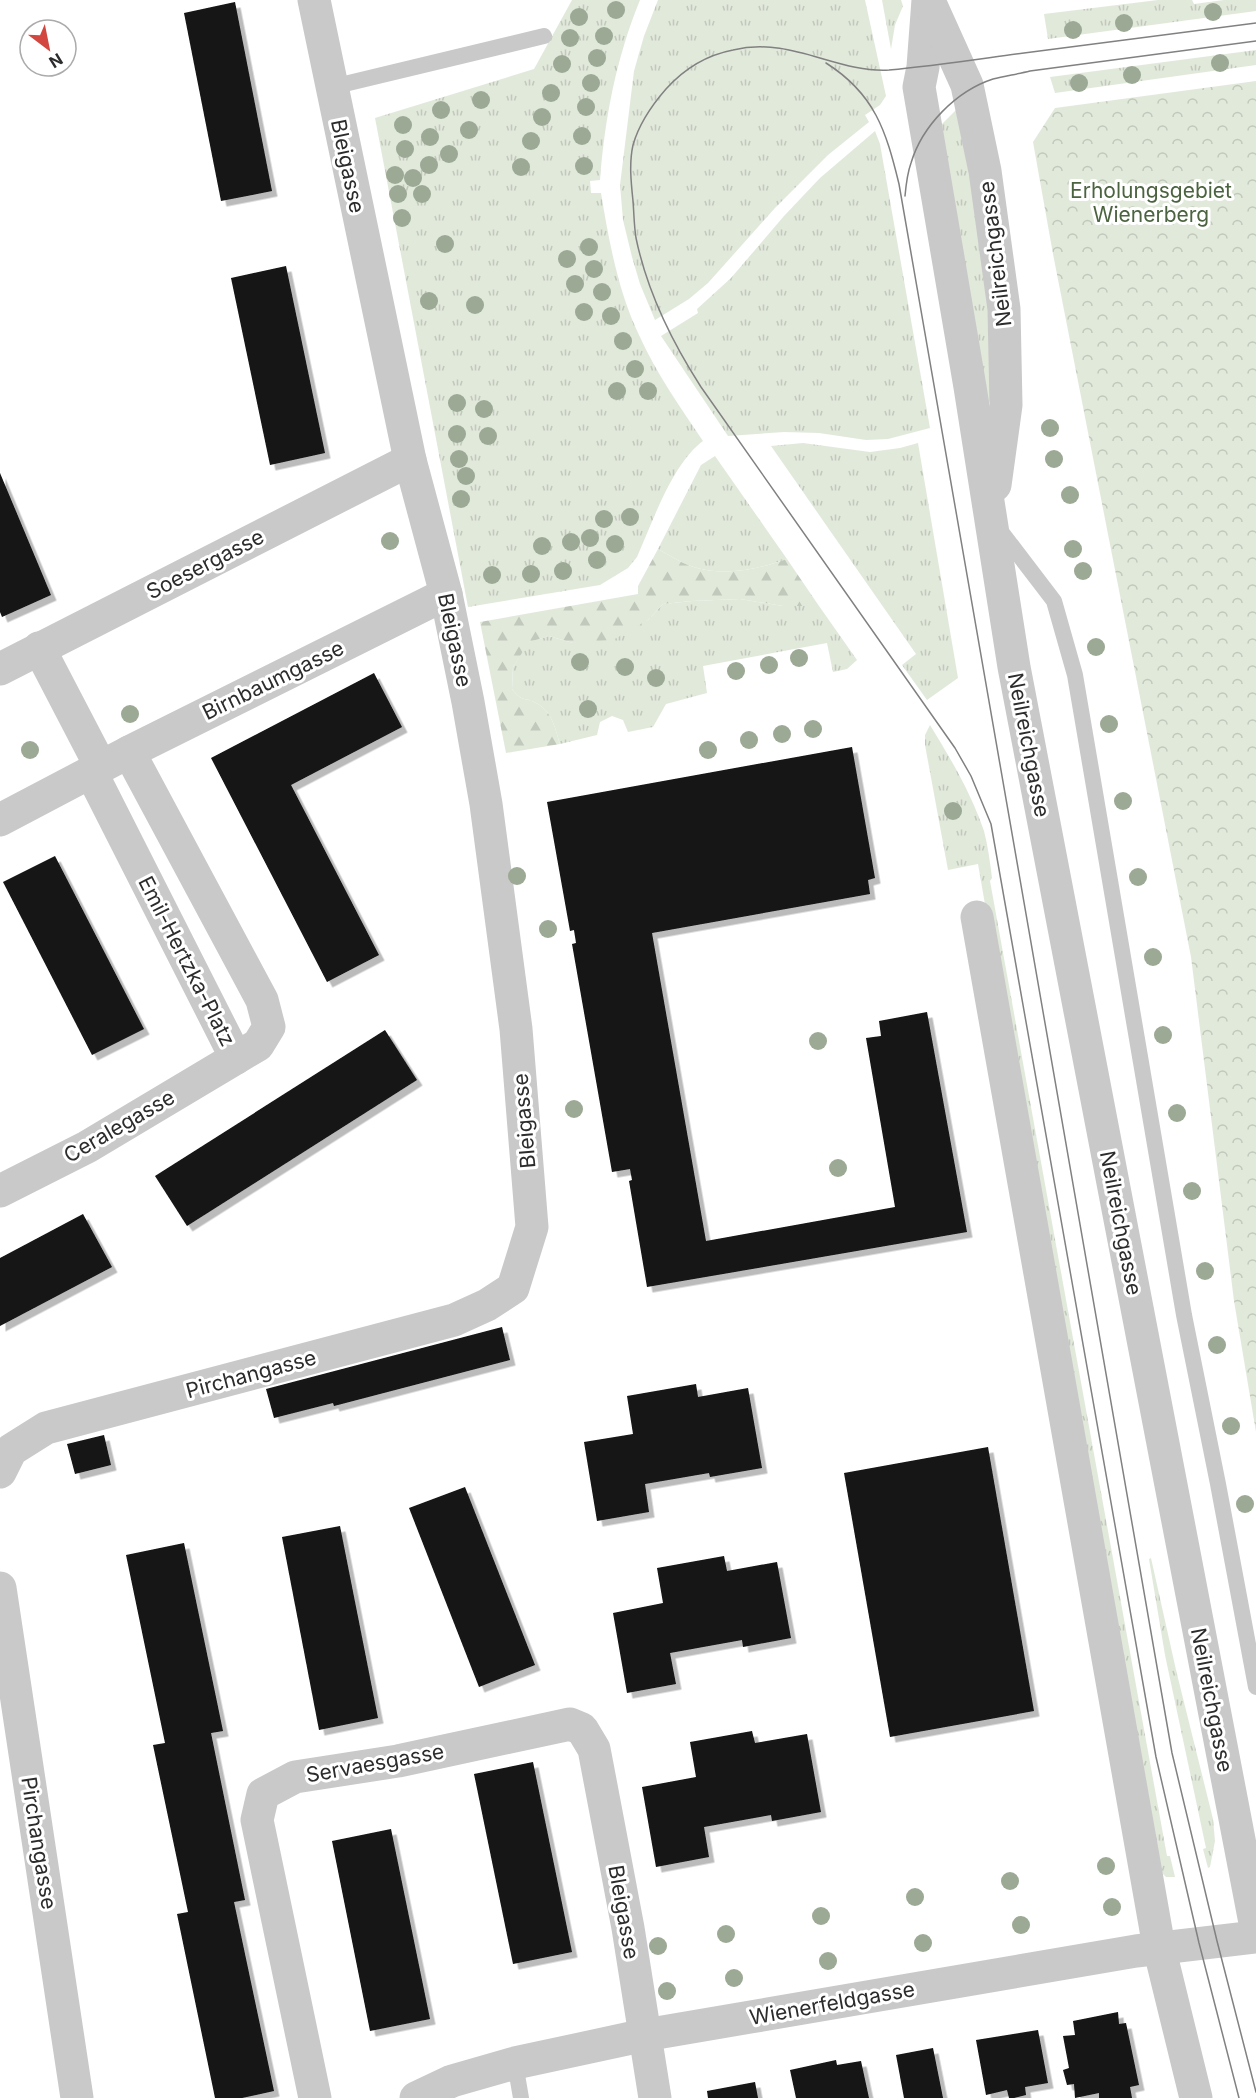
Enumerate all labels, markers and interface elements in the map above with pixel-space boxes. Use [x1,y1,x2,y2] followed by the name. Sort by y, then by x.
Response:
[18,18,78,78] north arrow
[45,49,66,72] text: N
[326,117,370,215] street label: Bleigasse
[1070,178,1232,227] park label: Erholungsgebiet Wienerberg
[974,180,1016,328] street label: Neilreichgasse
[142,524,268,604] street label: Soesergasse
[433,591,477,689] street label: Bleigasse
[198,635,348,725] street label: Birnbaumgasse
[1003,671,1055,819] street label: Neilreichgasse
[133,872,241,1050] street label: Emil-Hertzka-Platz
[507,1072,541,1170] street label: Bleigasse
[59,1084,179,1168] street label: Ceralegasse
[1095,1149,1147,1297] street label: Neilreichgasse
[183,1345,319,1403] street label: Pirchangasse
[1186,1626,1238,1774] street label: Neilreichgasse
[304,1739,446,1787] street label: Servaesgasse
[16,1775,62,1911] street label: Pirchangasse
[603,1863,645,1961] street label: Bleigasse
[747,1976,917,2030] street label: Wienerfeldgasse

